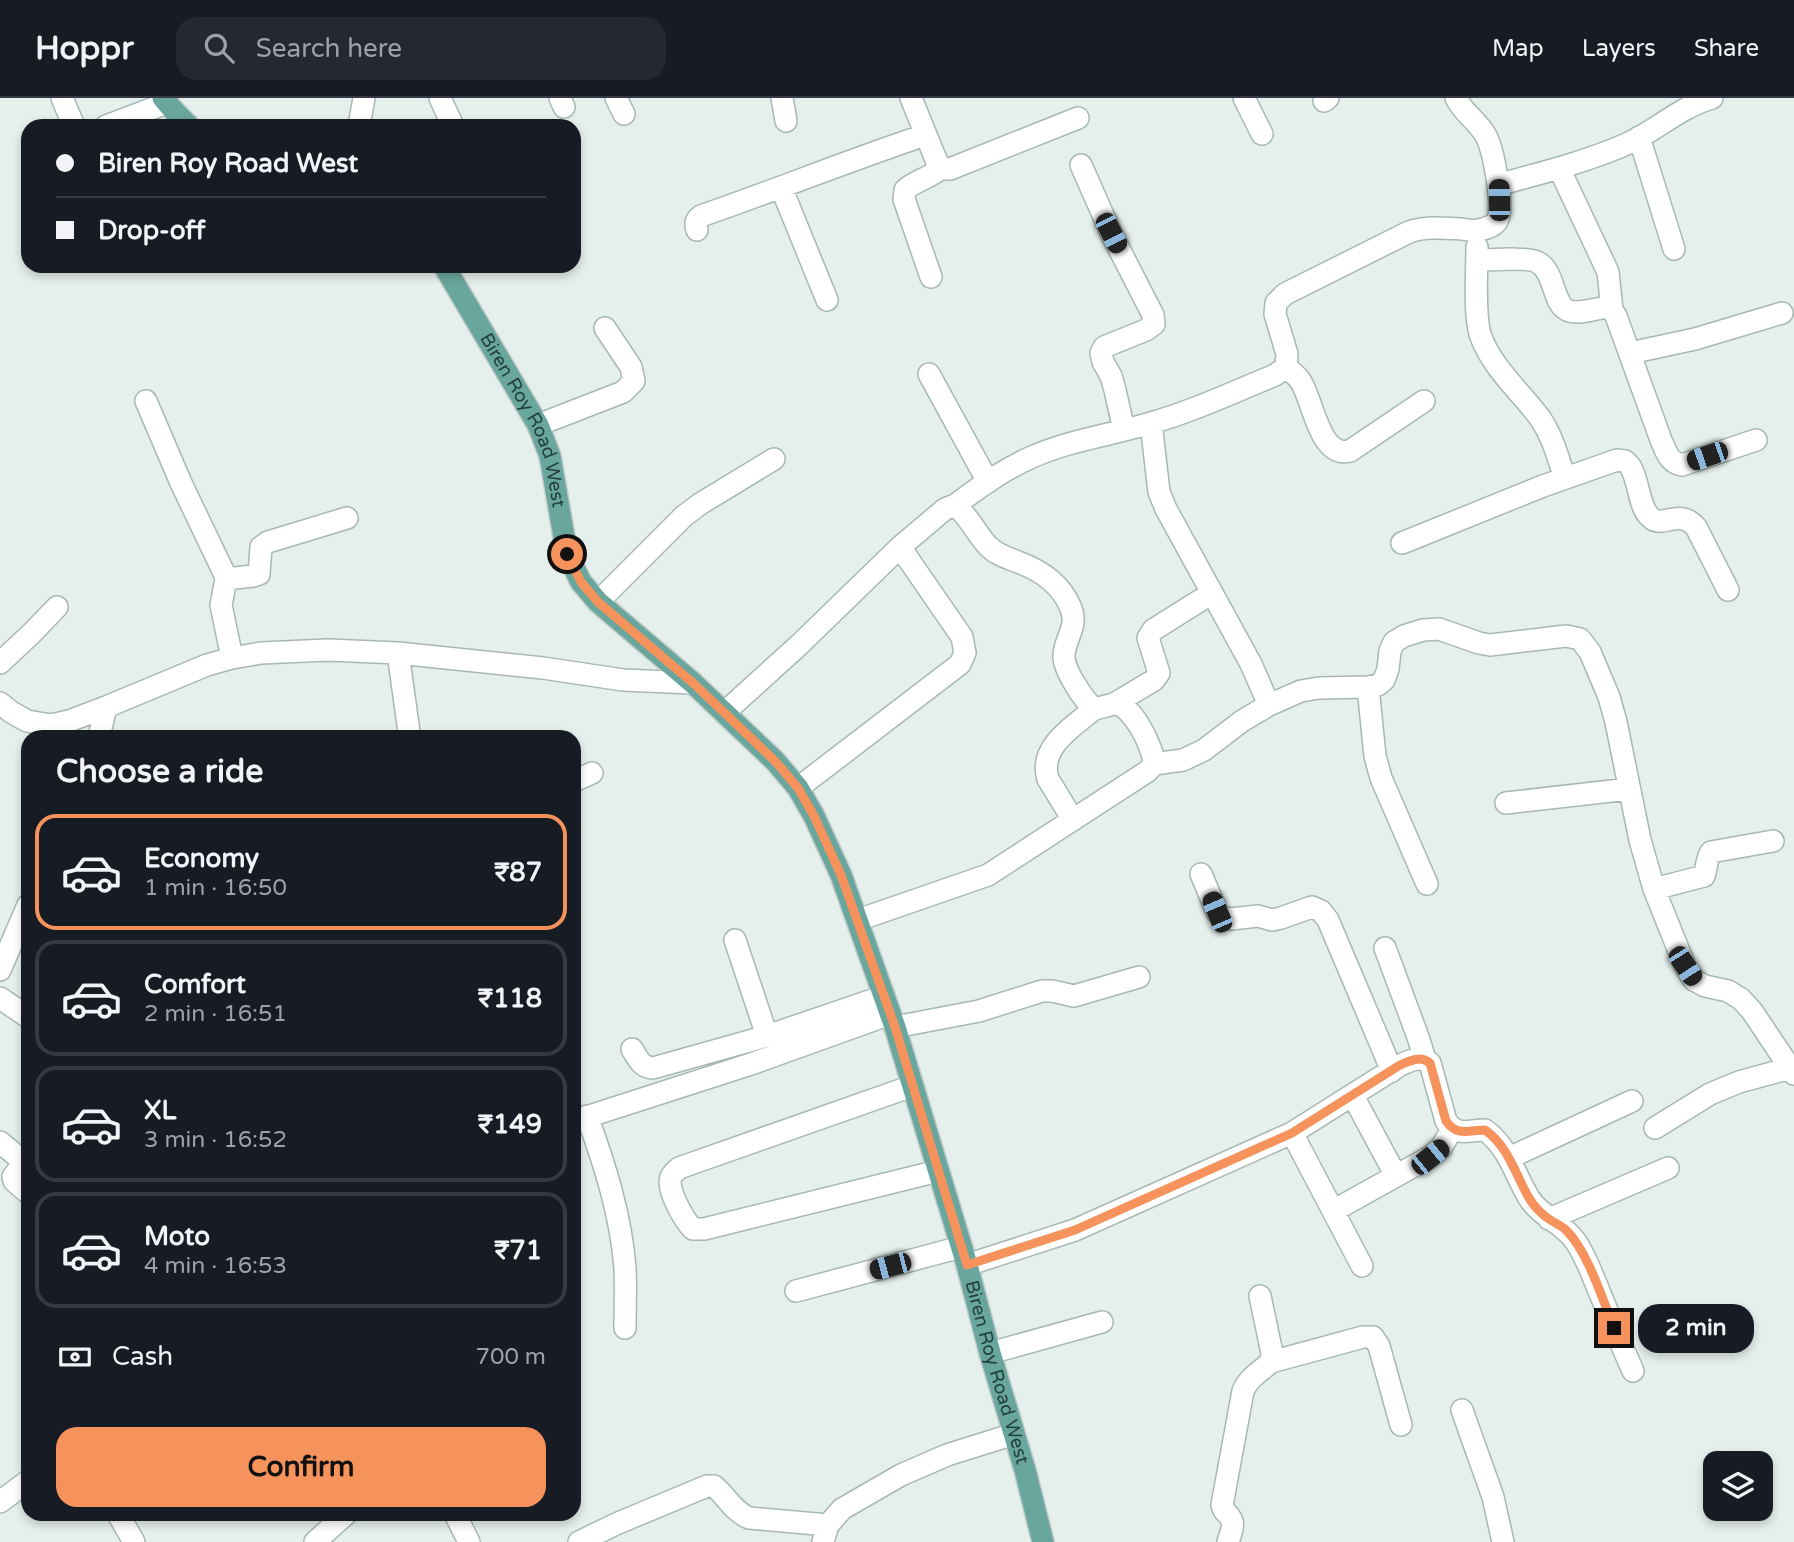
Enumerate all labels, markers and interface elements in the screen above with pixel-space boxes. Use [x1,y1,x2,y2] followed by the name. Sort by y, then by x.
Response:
[176,17,666,80] search box
[35,29,134,68] text: Hoppr
[200,29,238,67] icon: search
[256,33,402,64] text: Search here
[1492,34,1544,63] text: Map
[1582,34,1656,63] text: Layers
[1694,34,1759,63] text: Share
[98,148,358,179] text: Biren Roy Road West
[1489,179,1510,221] car
[1093,210,1130,256] car
[98,215,205,246] text: Drop-off
[475,329,570,509] street label: Biren Roy Road West
[1684,439,1731,473] car
[551,538,583,570] route start
[56,753,263,791] text: Choose a ride
[60,841,123,904] icon: car
[144,843,259,874] text: Economy
[494,857,542,888] text: ₹87
[144,874,287,902] text: 1 min · 16:50
[1200,889,1235,935] car
[1665,943,1706,989] car
[60,967,123,1030] icon: car
[144,969,246,1000] text: Comfort
[478,983,542,1014] text: ₹118
[144,1000,287,1028] text: 2 min · 16:51
[60,1093,123,1156] icon: car
[144,1095,176,1126] text: XL
[478,1109,542,1140] text: ₹149
[144,1126,287,1154] text: 3 min · 16:52
[1408,1136,1453,1178] car
[60,1219,123,1282] icon: car
[144,1221,210,1252] text: Moto
[494,1235,542,1266] text: ₹71
[867,1250,914,1282] car
[144,1252,287,1280] text: 4 min · 16:53
[960,1278,1034,1467] street label: Biren Roy Road West
[1638,1304,1754,1352] callout: 2 min
[1598,1312,1630,1344] route end
[1665,1314,1727,1342] text: 2 min
[56,1338,94,1376] icon: cash
[112,1341,173,1372] text: Cash
[476,1343,546,1371] text: 700 m
[56,1427,546,1507] button: Confirm
[1703,1451,1773,1521] map controls
[1703,1451,1773,1521] button: layers

